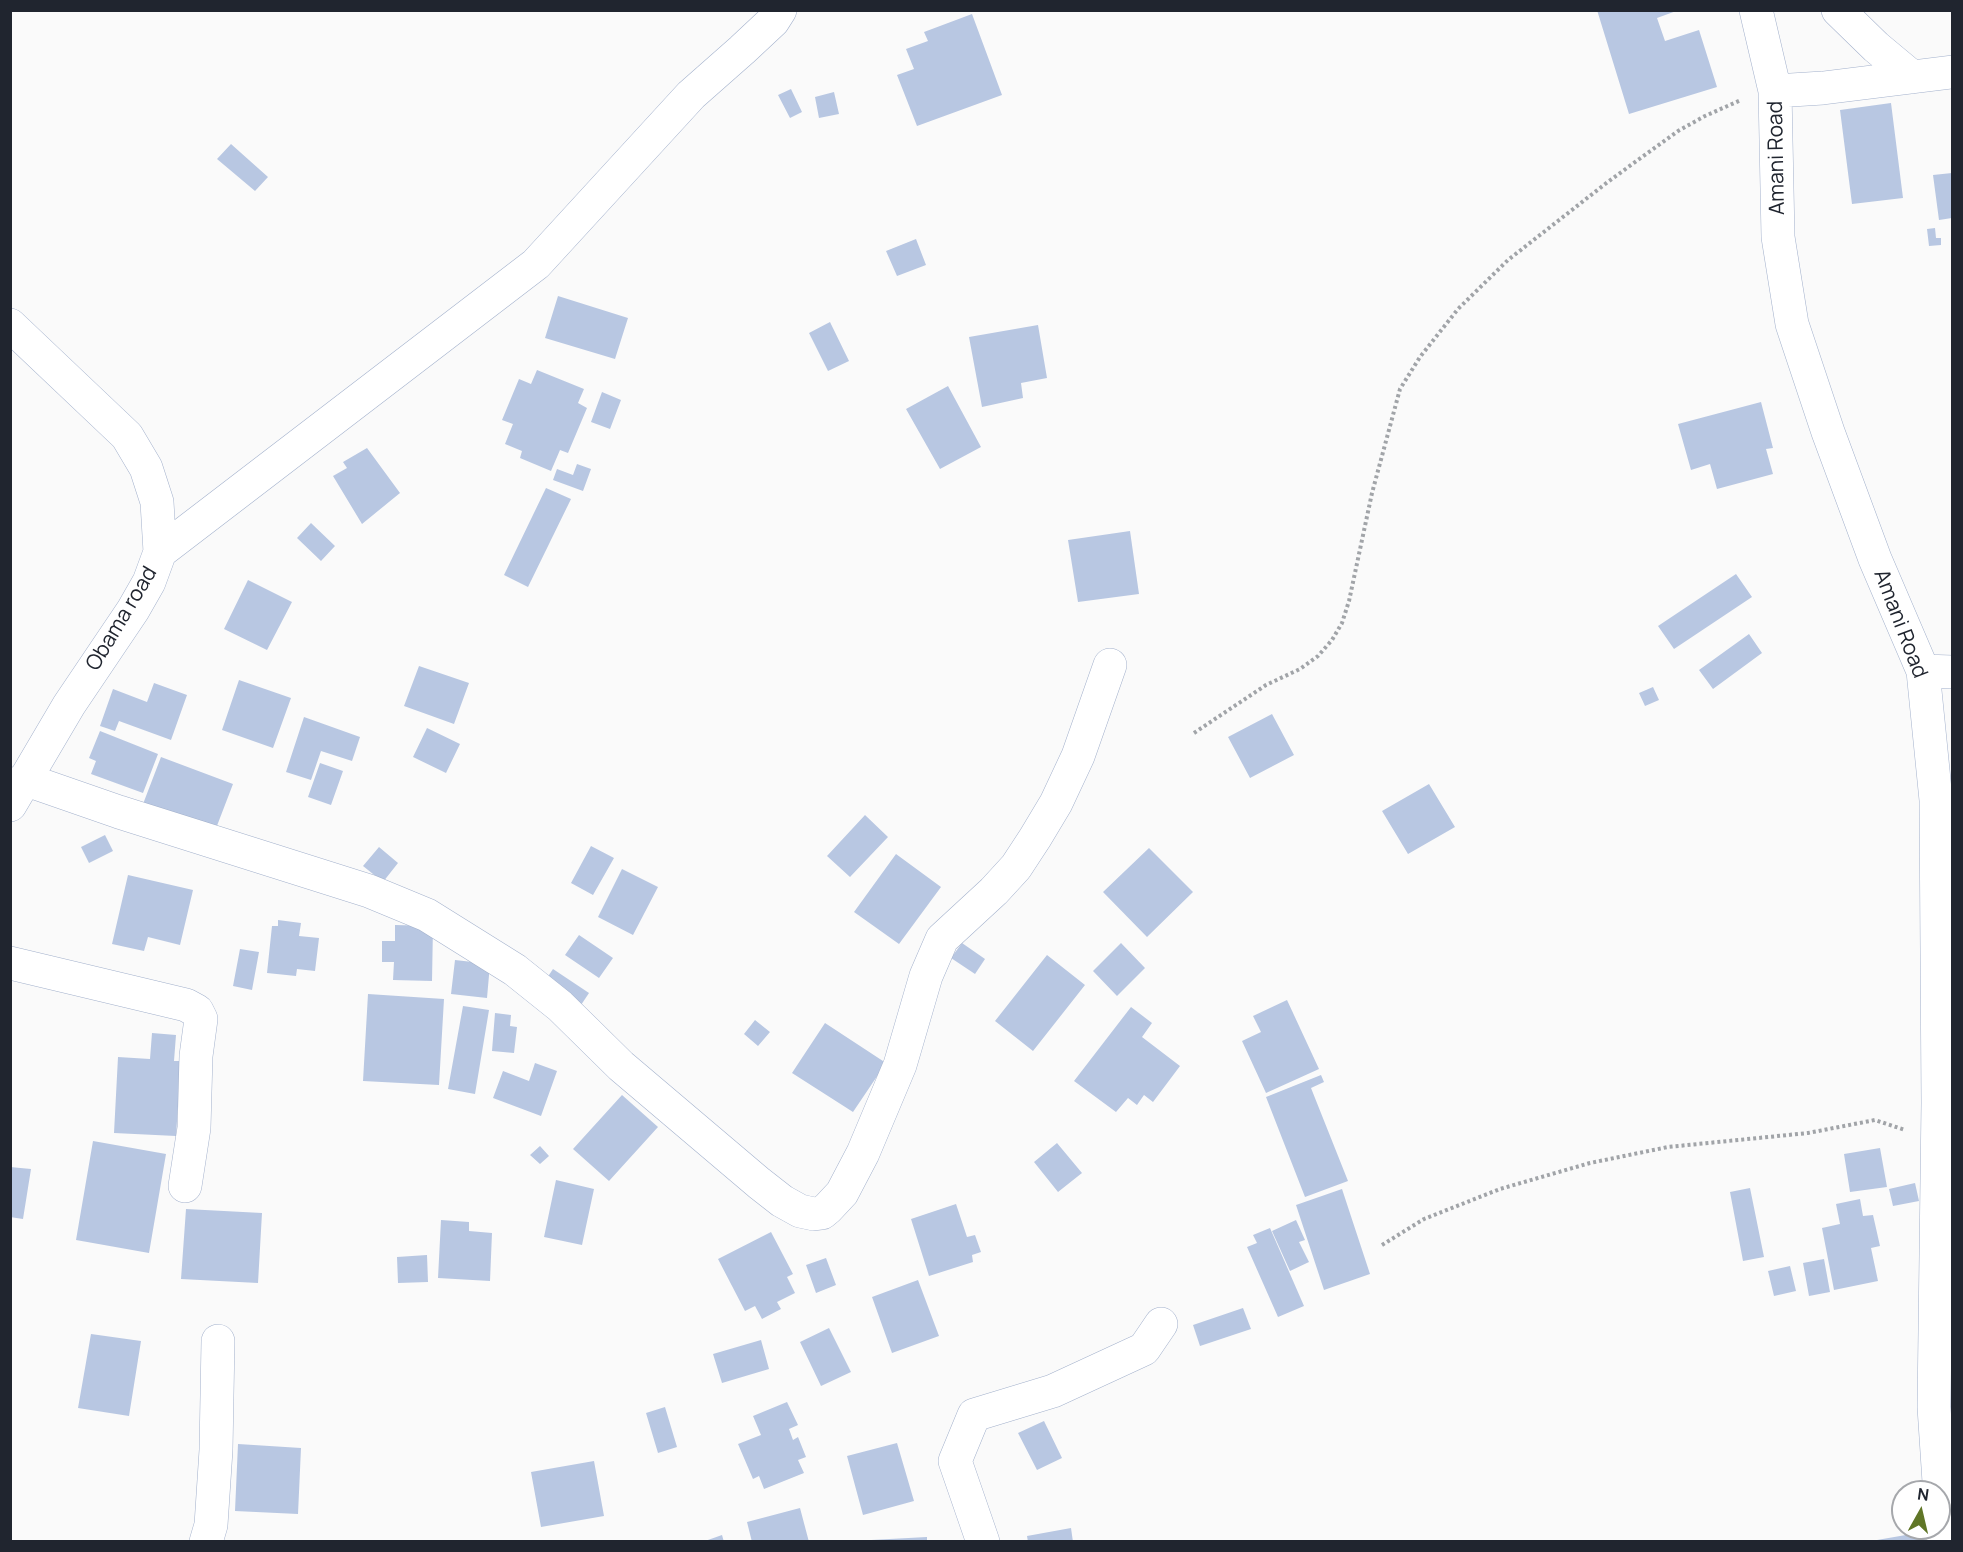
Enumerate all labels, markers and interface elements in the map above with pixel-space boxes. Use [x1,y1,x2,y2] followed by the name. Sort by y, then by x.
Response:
[1763,101,1791,215] street label: Amani Road
[81,562,163,676] street label: Obama road
[1868,566,1932,682] street label: Amani Road
[1891,1480,1951,1540] north arrow
[1916,1482,1930,1506] text: N

